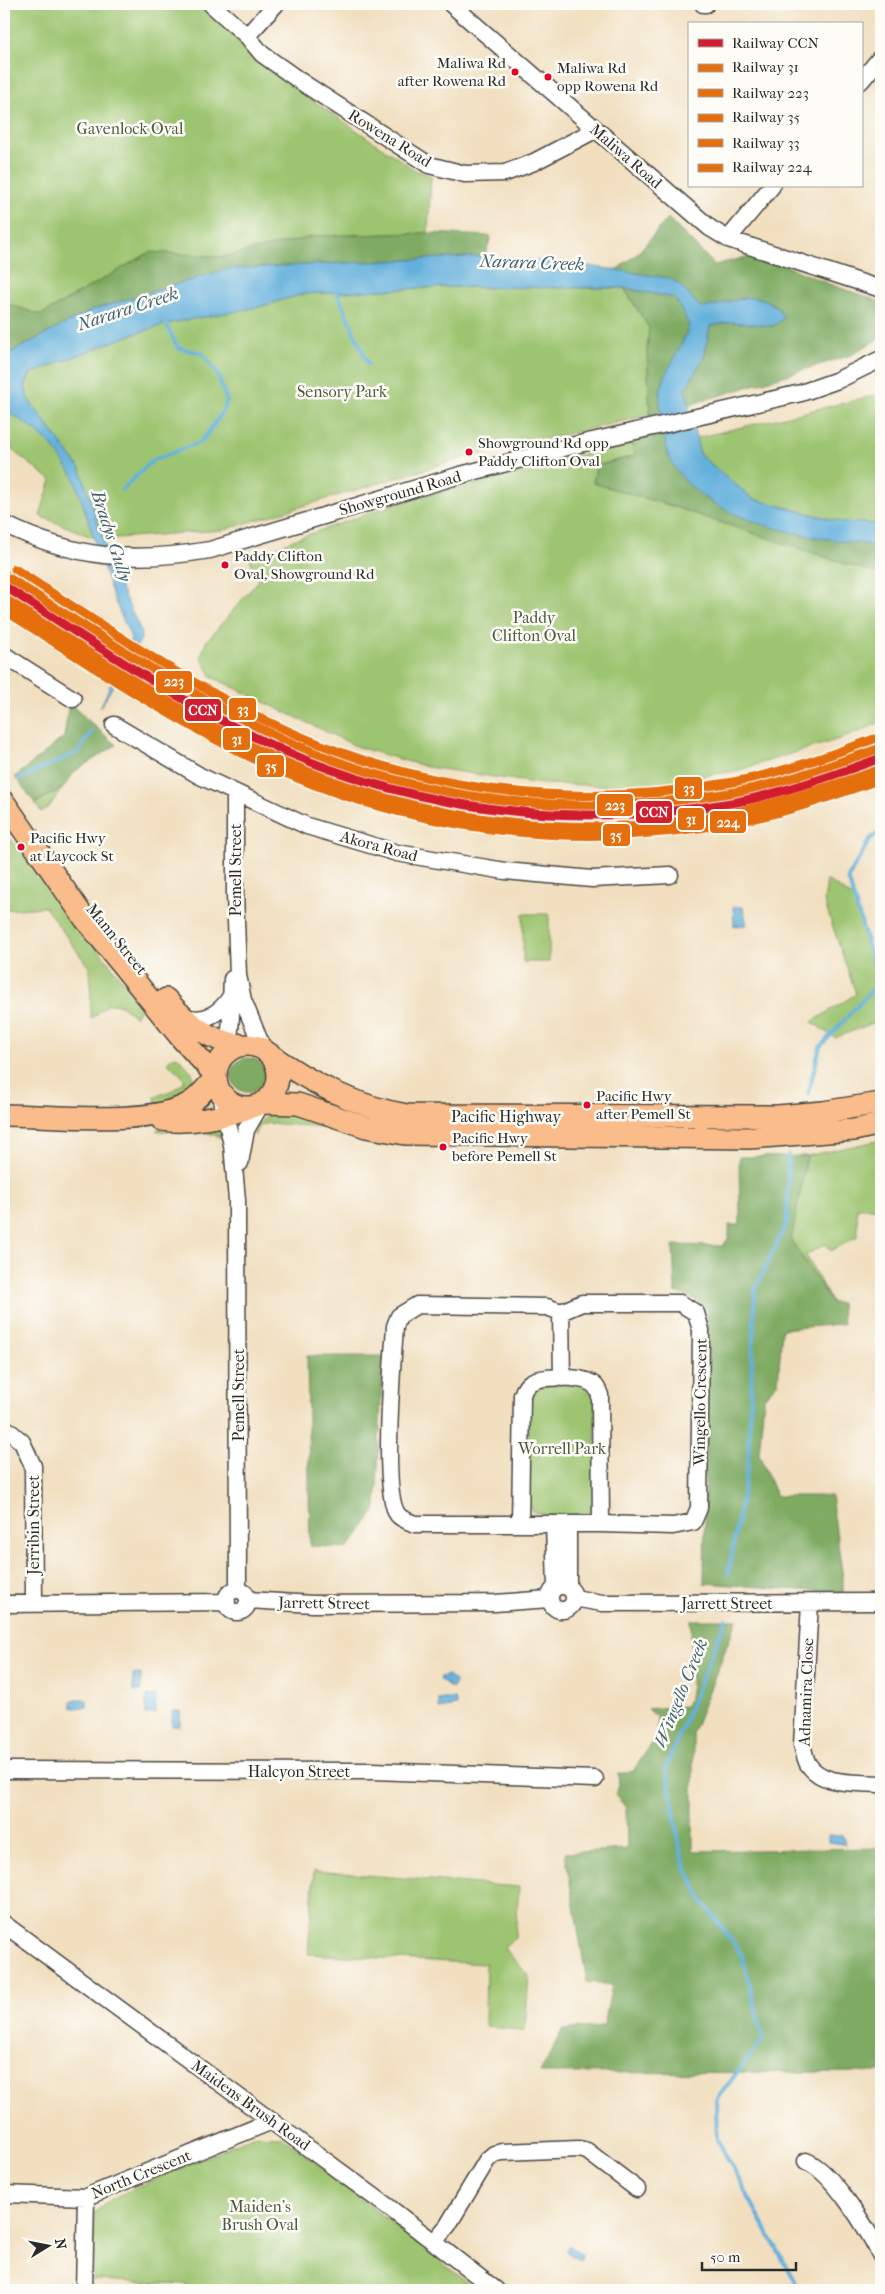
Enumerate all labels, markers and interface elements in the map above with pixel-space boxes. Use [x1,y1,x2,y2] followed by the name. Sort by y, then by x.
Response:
[688,22,862,188] legend
[732,34,820,52] text: Railway CCN
[398,54,507,90] place label: Maliwa Rd after Rowena Rd
[732,58,799,76] text: Railway 31
[557,59,659,95] place label: Maliwa Rd opp Rowena Rd
[510,67,520,77] marker: Maliwa Rd after Rowena Rd
[543,72,553,82] marker: Maliwa Rd opp Rowena Rd
[732,84,809,102] text: Railway 223
[345,105,435,171] street label: Rowena Road
[732,108,800,126] text: Railway 35
[77,119,184,138] park label: Gavenlock Oval
[586,120,666,193] street label: Maliwa Road
[732,134,800,152] text: Railway 33
[732,158,813,176] text: Railway 224
[478,251,585,275] water label: Narara Creek
[74,283,181,336] water label: Narara Creek
[297,382,388,401] park label: Sensory Park
[478,434,609,470] place label: Showground Rd opp Paddy Clifton Oval
[464,447,474,457] marker: Showground Rd opp Paddy Clifton Oval
[337,466,463,519] street label: Showground Road
[86,487,136,585] water label: Bradys Gully
[234,547,375,583] place label: Paddy Clifton Oval, Showground Rd
[220,560,230,570] marker: Paddy Clifton Oval, Showground Rd
[492,608,577,645] park label: Paddy Clifton Oval
[155,670,193,694] line badge: 223
[164,673,184,690] text: 223
[228,697,257,721] line badge: 33
[184,698,222,722] line badge: CCN
[237,701,249,718] text: 33
[188,702,218,719] text: CCN
[222,727,251,751] line badge: 31
[232,731,242,748] text: 31
[256,754,285,778] line badge: 35
[265,758,277,775] text: 35
[674,776,703,800] line badge: 33
[683,780,695,797] text: 33
[596,793,634,817] line badge: 223
[605,797,625,814] text: 223
[635,800,673,824] line badge: CCN
[639,804,669,821] text: CCN
[677,807,705,831] line badge: 31
[709,810,747,834] line badge: 224
[686,811,696,828] text: 31
[717,814,740,831] text: 224
[226,823,245,916] street label: Pemell Street
[602,823,631,847] line badge: 35
[337,826,420,866] street label: Akora Road
[610,827,622,844] text: 35
[30,829,115,865] place label: Pacific Hwy at Laycock St
[16,842,26,852] marker: Pacific Hwy at Laycock St
[82,899,152,979] street label: Mann Street
[596,1087,691,1123] place label: Pacific Hwy after Pemell St
[582,1100,592,1110] marker: Pacific Hwy after Pemell St
[451,1107,561,1126] street label: Pacific Highway
[451,1129,558,1165] place label: Pacific Hwy before Pemell St
[438,1142,448,1152] marker: Pacific Hwy before Pemell St
[689,1338,711,1467] street label: Wingello Crescent
[229,1348,248,1441] street label: Pemell Street
[517,1439,607,1458] park label: Worrell Park
[24,1475,43,1577] street label: Jerribin Street
[276,1593,370,1613] street label: Jarrett Street
[679,1594,773,1613] street label: Jarrett Street
[650,1636,712,1750] water label: Wingello Creek
[795,1637,817,1748] street label: Adnamira Close
[248,1762,351,1781] street label: Halcyon Street
[188,2056,314,2155] street label: Maidens Brush Road
[88,2145,194,2203] street label: North Crescent
[222,2197,299,2234] park label: Maiden's Brush Oval
[22,2222,72,2272] north arrow
[51,2237,70,2251] text: N
[702,2239,796,2271] scale bar
[710,2248,741,2266] text: 50 m

